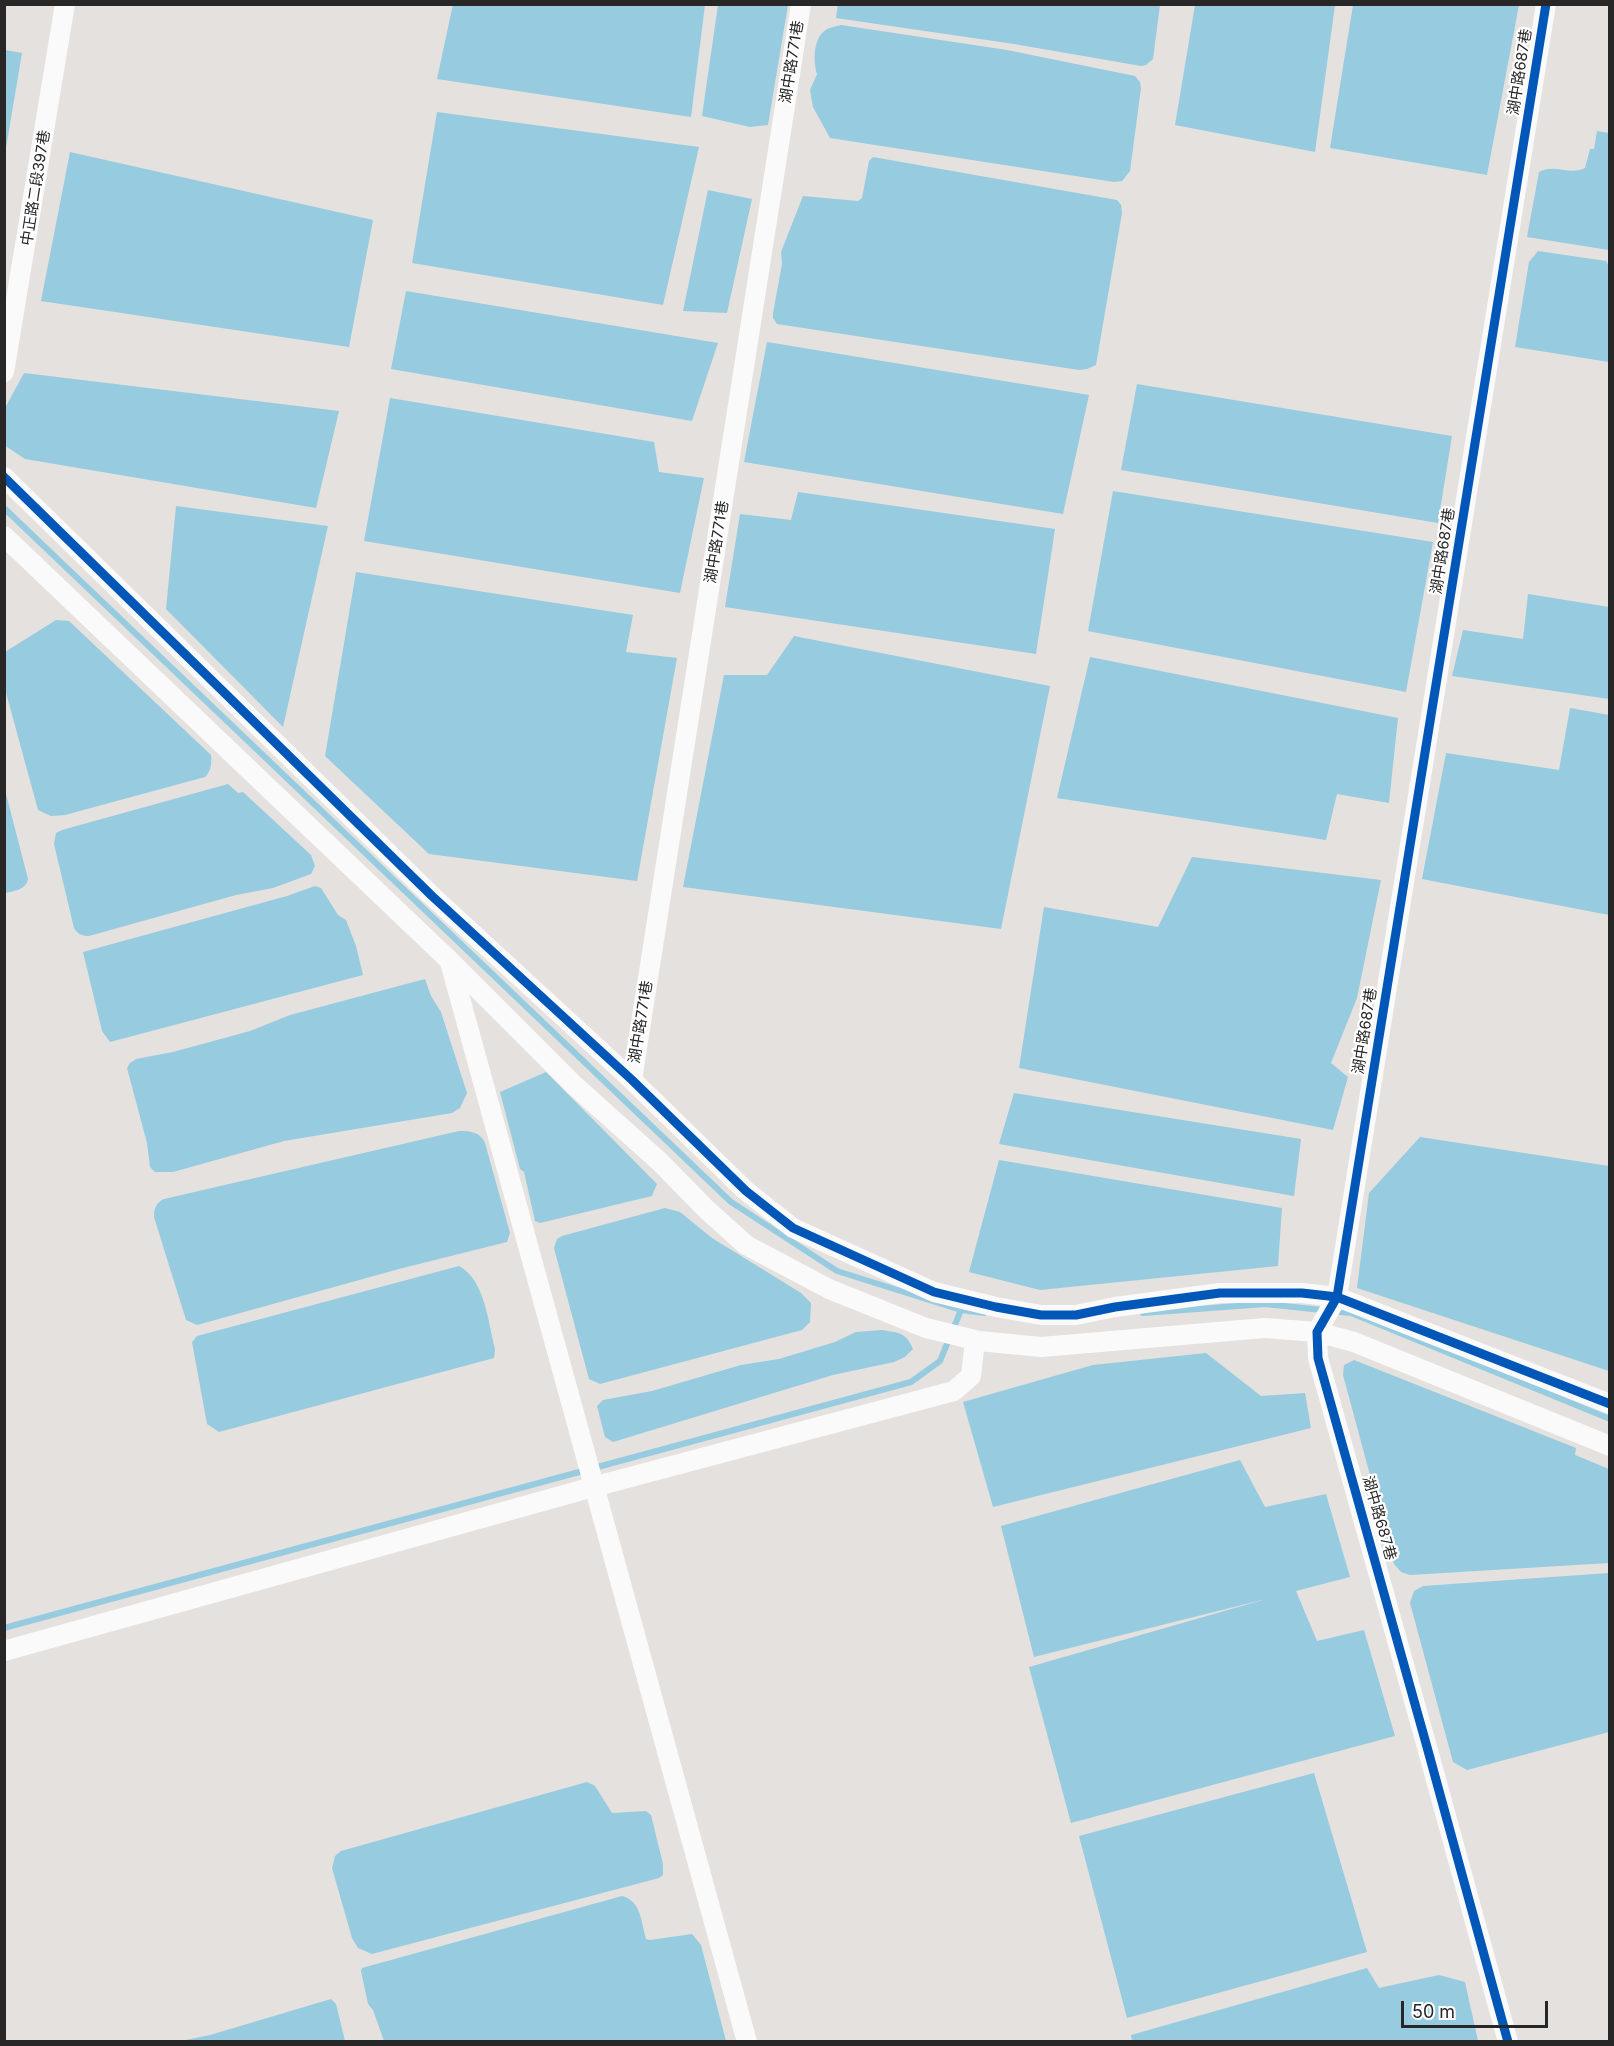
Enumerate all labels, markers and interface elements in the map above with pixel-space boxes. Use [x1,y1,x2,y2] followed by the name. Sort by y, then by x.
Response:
[777,19,807,105] street label: 湖中路771巷
[1504,28,1536,116] street label: 湖中路687巷
[18,129,54,247] street label: 中正路二段397巷
[702,499,732,585] street label: 湖中路771巷
[1427,507,1459,595] street label: 湖中路687巷
[626,979,656,1065] street label: 湖中路771巷
[1349,987,1381,1075] street label: 湖中路687巷
[1358,1474,1400,1562] street label: 湖中路687巷
[1404,1989,1551,2027] scale bar
[1412,2001,1455,2022] text: 50 m

